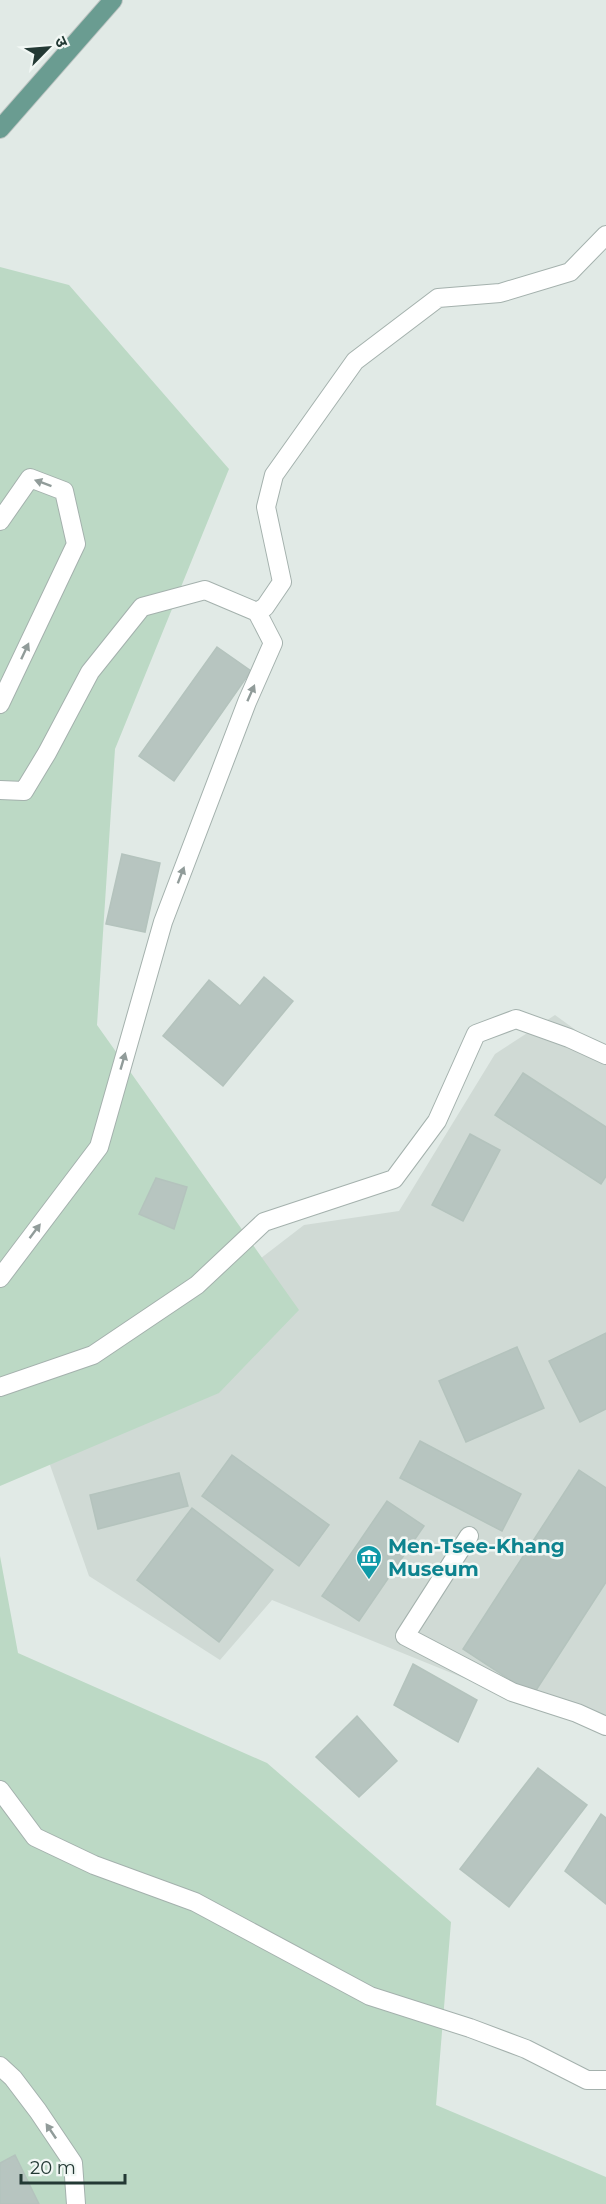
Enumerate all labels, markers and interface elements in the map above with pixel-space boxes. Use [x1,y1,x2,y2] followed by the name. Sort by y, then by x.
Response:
[18,18,78,78] north arrow
[51,34,72,51] text: उ
[34,478,52,488] one-way arrow
[21,642,30,659] one-way arrow
[246,683,256,701] one-way arrow
[176,866,186,884] one-way arrow
[119,1052,128,1070] one-way arrow
[29,1224,41,1240] one-way arrow
[388,1534,565,1581] place label: Men-Tsee-Khang Museum
[354,1543,384,1581] museum icon: Men-Tsee-Khang Museum
[45,2124,57,2140] one-way arrow
[21,2147,124,2185] scale bar
[30,2157,76,2179] text: 20 m

